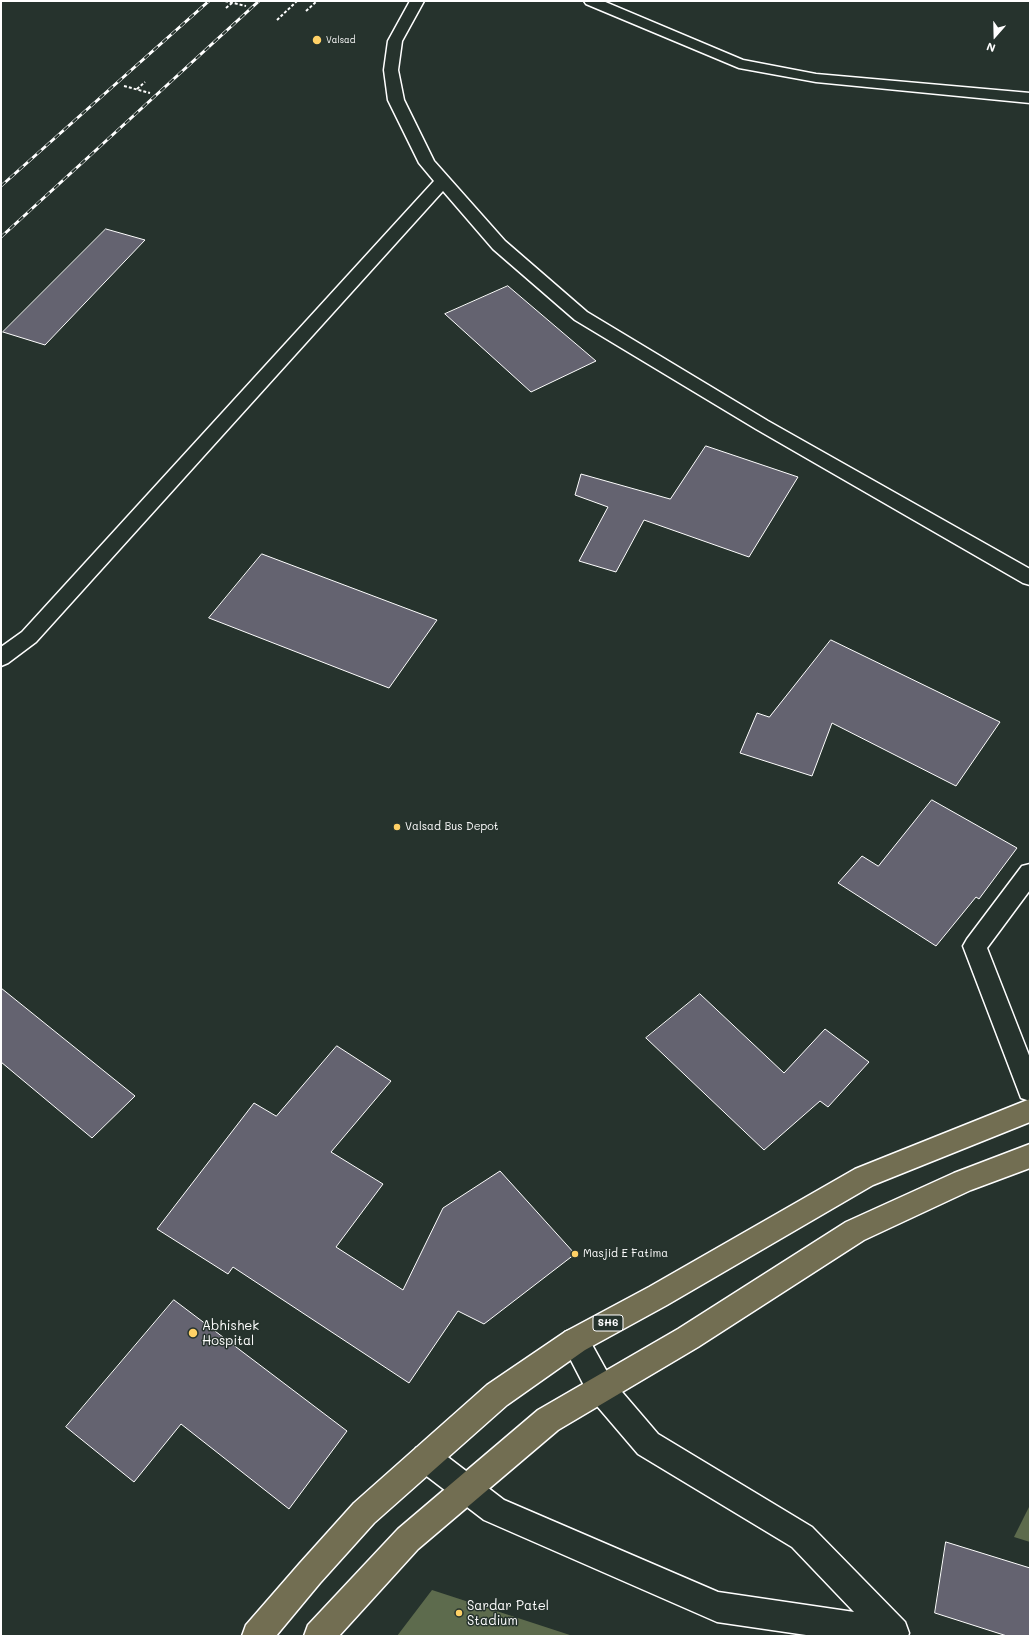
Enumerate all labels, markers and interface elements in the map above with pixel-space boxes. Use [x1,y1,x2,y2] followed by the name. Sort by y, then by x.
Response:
[975,16,1015,56] north arrow
[311,34,323,46] marker: Valsad
[326,35,355,45] place label: Valsad
[984,39,997,56] text: N
[405,820,499,834] place label: Valsad Bus Depot
[392,822,402,832] marker: Valsad Bus Depot
[583,1247,668,1261] place label: Masjid E Fatima
[570,1249,580,1259] marker: Masjid E Fatima
[593,1315,623,1331] road number: SH6
[202,1318,259,1349] place label: Abhishek Hospital
[187,1327,199,1339] marker: Abhishek Hospital
[467,1598,549,1629] place label: Sardar Patel Stadium
[454,1608,464,1618] marker: Sardar Patel Stadium

